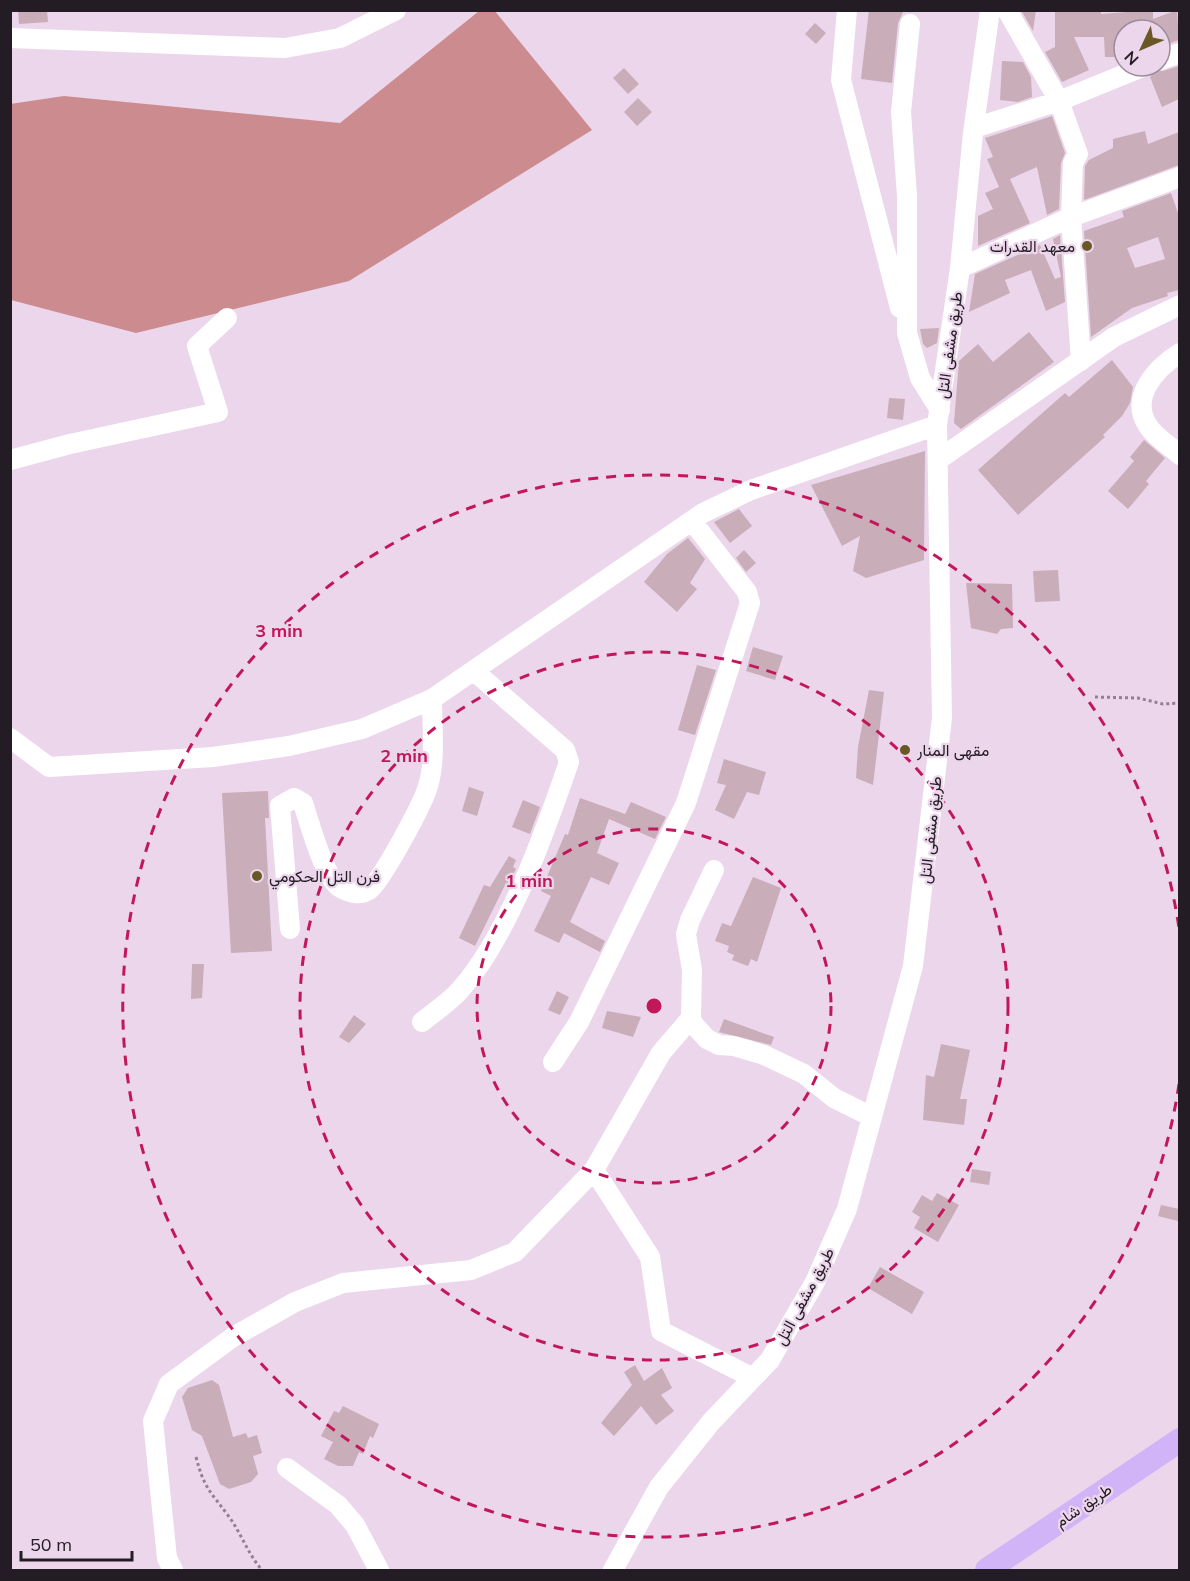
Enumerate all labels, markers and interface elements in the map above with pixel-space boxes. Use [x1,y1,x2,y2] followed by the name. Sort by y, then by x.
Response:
[1112,18,1172,78] north arrow
[1120,47,1143,70] text: N
[990,236,1075,257] place label: معهد القدرات
[1080,239,1094,253] marker: معهد القدرات
[932,290,967,400] street label: طريق مشفى التل
[255,619,303,642] text: 3 min
[916,740,989,761] place label: مقهى المنار
[898,743,912,757] marker: مقهى المنار
[380,744,428,767] text: 2 min
[914,775,947,885] street label: طريق مشفى التل
[269,866,380,890] place label: فرن التل الحكومي
[250,869,264,883] marker: فرن التل الحكومي
[505,869,553,892] text: 1 min
[644,996,664,1016] centre of rings
[770,1244,839,1349] street label: طريق مشفى التل
[1051,1479,1116,1532] street label: طريق شام
[21,1524,132,1562] scale bar
[30,1533,72,1556] text: 50 m

